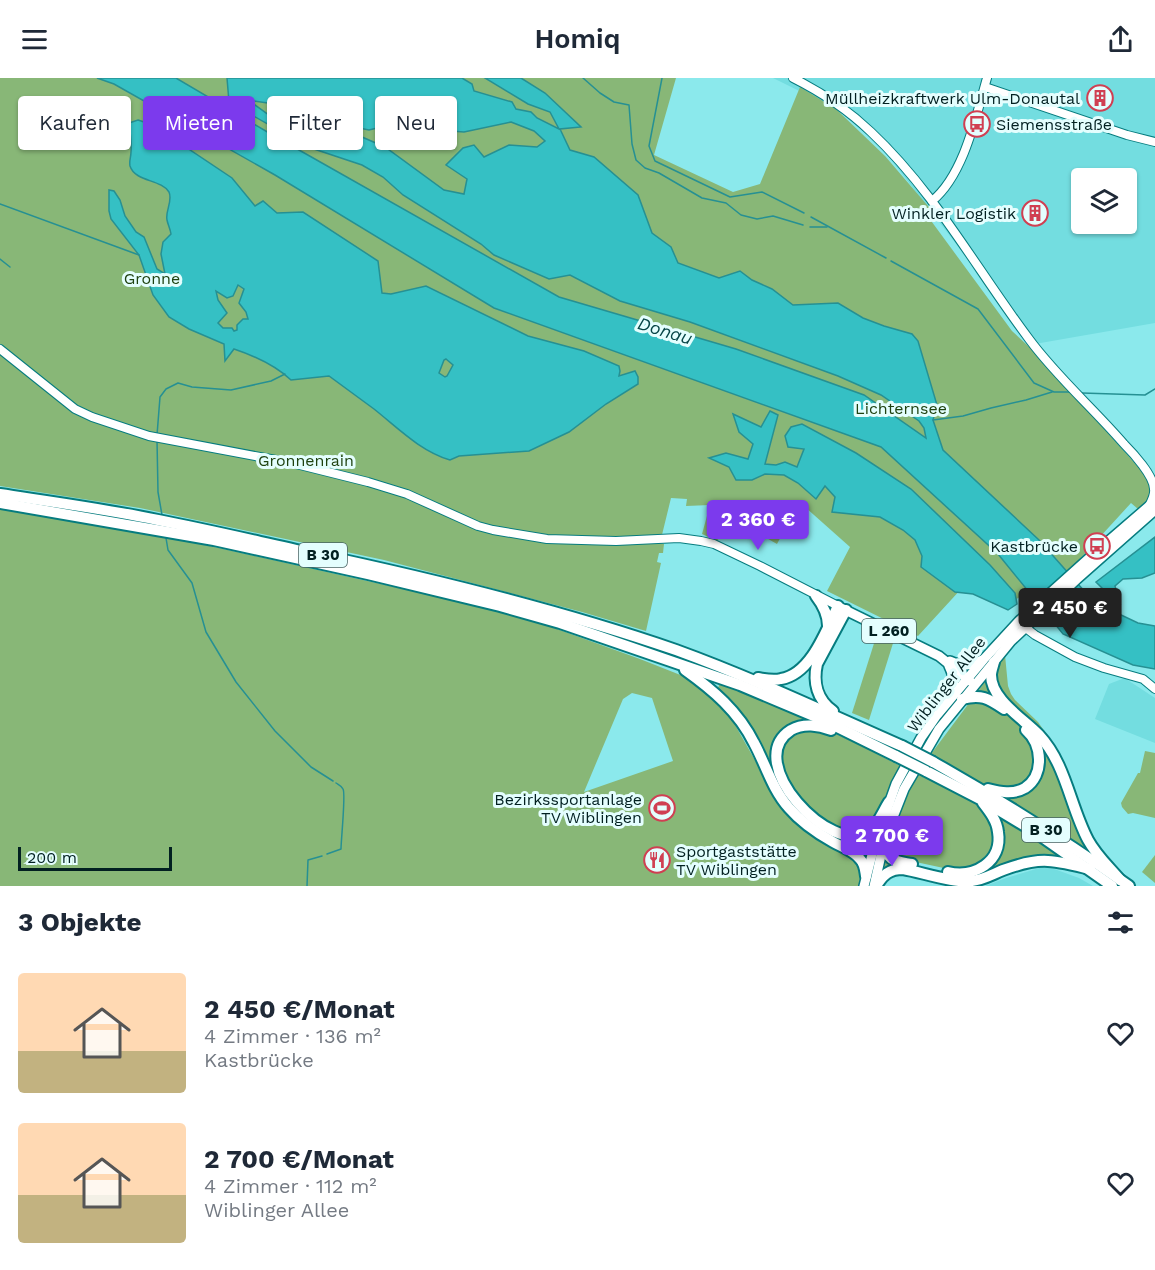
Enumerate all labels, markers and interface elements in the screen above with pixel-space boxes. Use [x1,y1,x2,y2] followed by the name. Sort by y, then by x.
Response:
[18,23,51,56] icon: menu
[534,23,621,55] text: Homiq
[1104,23,1137,56] icon: share
[1085,83,1115,113] building icon: Müllheizkraftwerk Ulm-Donautal
[825,89,1080,108] place label: Müllheizkraftwerk Ulm-Donautal
[18,96,131,150] chip: Kaufen
[143,96,255,150] chip: Mieten
[267,96,363,150] chip: Filter
[375,96,457,150] chip: Neu
[962,109,992,139] bus stop icon: Siemensstraße
[996,115,1112,134] place label: Siemensstraße
[1071,168,1137,234] map controls
[1071,168,1137,234] button: layers
[1020,198,1050,228] building icon: Winkler Logistik
[891,204,1016,223] place label: Winkler Logistik
[124,269,180,288] park label: Gronne
[635,312,695,349] water label: Donau
[855,399,947,418] park label: Lichternsee
[258,451,354,470] park label: Gronnenrain
[703,500,813,551] pin: 2 360 €
[721,507,795,531] text: 2 360 €
[1082,531,1112,561] bus stop icon: Kastbrücke
[990,537,1078,556] place label: Kastbrücke
[299,543,347,567] road number: B 30
[1015,588,1125,639] pin: 2 450 €
[1033,595,1107,619] text: 2 450 €
[862,619,916,643] road number: L 260
[903,633,990,736] street label: Wiblinger Allee
[494,790,642,827] place label: Bezirkssportanlage TV Wiblingen
[647,793,677,823] sports icon: Bezirkssportanlage TV Wiblingen
[837,816,947,867] pin: 2 700 €
[1022,818,1070,842] road number: B 30
[855,823,929,847] text: 2 700 €
[676,842,797,879] place label: Sportgaststätte TV Wiblingen
[18,844,172,872] scale bar
[642,845,672,875] restaurant icon: Sportgaststätte TV Wiblingen
[27,848,77,867] text: 200 m
[1104,906,1137,939] icon: filters
[18,907,141,937] text: 3 Objekte
[204,994,395,1024] text: 2 450 €/Monat
[66,997,138,1069] icon: home
[1104,1017,1137,1050] icon: heart
[204,1024,381,1048] text: 4 Zimmer · 136 m²
[204,1048,314,1072] text: Kastbrücke
[204,1144,394,1174] text: 2 700 €/Monat
[66,1147,138,1219] icon: home
[1104,1167,1137,1200] icon: heart
[204,1174,377,1198] text: 4 Zimmer · 112 m²
[204,1198,349,1222] text: Wiblinger Allee

